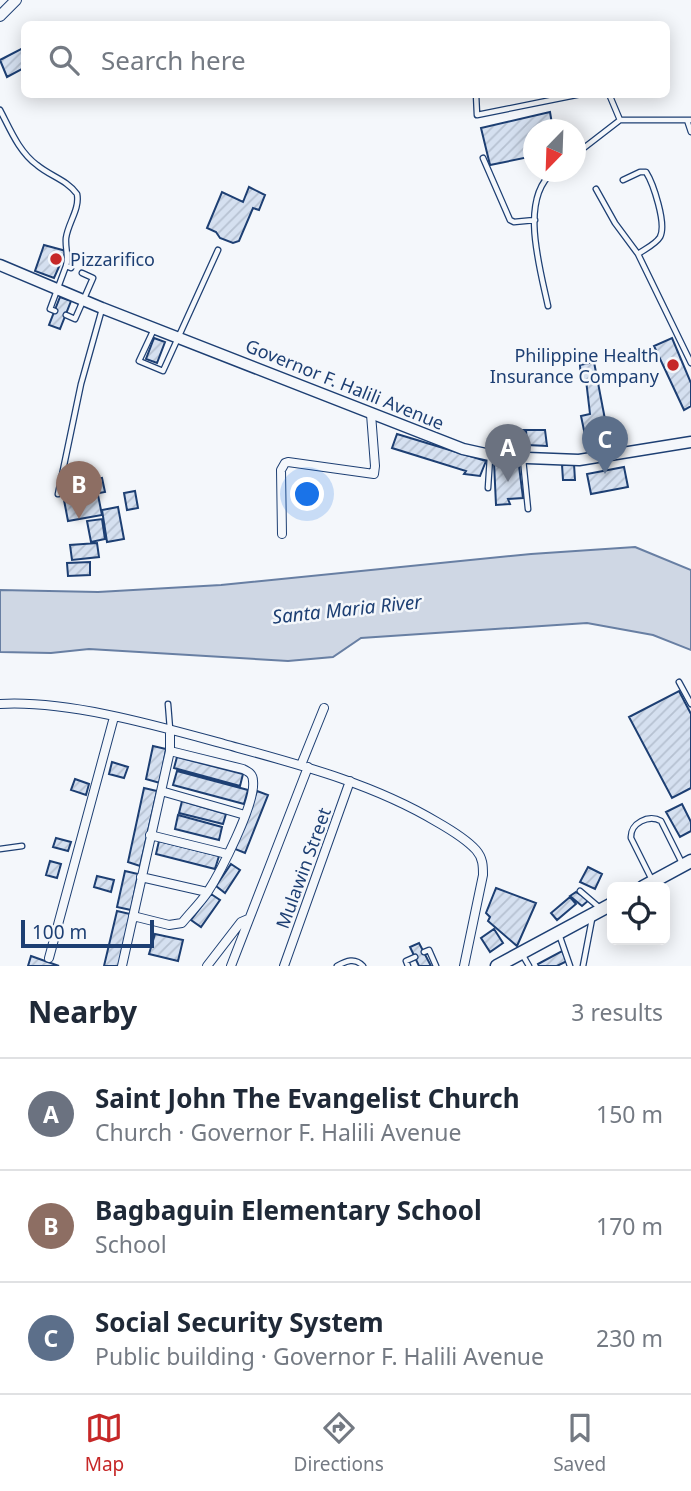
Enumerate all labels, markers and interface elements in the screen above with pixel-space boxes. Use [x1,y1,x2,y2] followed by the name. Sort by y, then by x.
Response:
[21,21,670,98] search box
[45,41,83,79] icon: search
[101,42,246,78] text: Search here
[523,119,586,182] north arrow
[70,247,155,271] place label: Pizzarifico
[48,251,64,267] marker: Pizzarifico
[242,333,448,435] street label: Governor F. Halili Avenue
[490,343,660,388] place label: Philippine Health Insurance Company
[665,357,681,373] marker: Philippine Health Insurance Company
[582,416,628,474] pin: C
[485,424,531,482] pin: A
[56,461,102,519] pin: B
[290,477,324,511] your location
[271,588,424,630] water label: Santa Maria River
[270,804,336,932] street label: Mulawin Street
[607,882,670,945] map controls
[607,882,670,945] button: locate
[21,917,154,949] scale bar
[32,919,87,945] text: 100 m
[28,991,137,1032] text: Nearby
[571,996,663,1028] text: 3 results
[95,1080,520,1116] text: Saint John The Evangelist Church
[43,1098,59,1130] text: A
[596,1098,663,1130] text: 150 m
[95,1116,461,1148] text: Church · Governor F. Halili Avenue
[95,1192,482,1228] text: Bagbaguin Elementary School
[43,1210,59,1242] text: B
[596,1210,663,1242] text: 170 m
[95,1228,167,1260] text: School
[95,1304,384,1340] text: Social Security System
[44,1322,58,1354] text: C
[596,1322,663,1354] text: 230 m
[95,1340,544,1372] text: Public building · Governor F. Halili Avenue
[85,1409,124,1477] tab: Map
[294,1409,384,1477] tab: Directions
[553,1409,606,1477] tab: Saved

